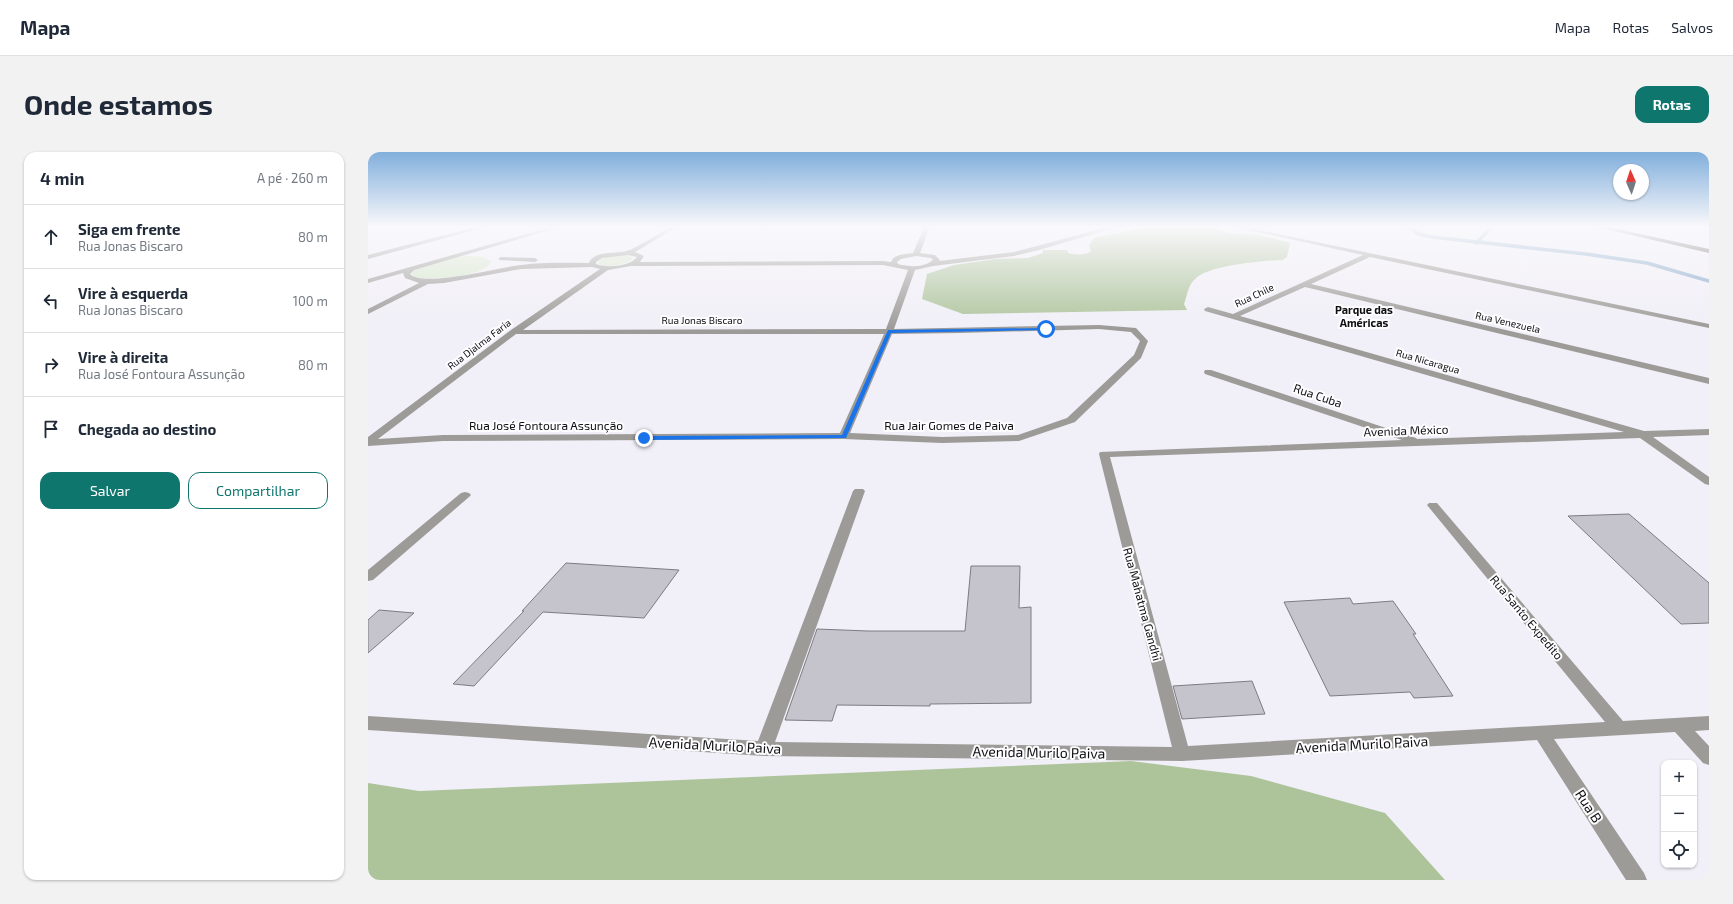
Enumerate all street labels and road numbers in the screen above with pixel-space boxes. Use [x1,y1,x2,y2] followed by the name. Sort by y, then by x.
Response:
[1232,281,1276,309] street label: Rua Chile
[1474,309,1542,335] street label: Rua Venezuela
[662,314,743,326] street label: Rua Jonas Biscaro
[445,316,513,372] street label: Rua Djalma Faria
[1395,346,1461,376] street label: Rua Nicaragua
[1292,380,1344,410] street label: Rua Cuba
[469,418,623,433] street label: Rua José Fontoura Assunção
[884,418,1014,432] street label: Rua Jair Gomes de Paiva
[1363,422,1449,438] street label: Avenida México
[1121,546,1165,662] street label: Rua Mahatma Gandhi
[1488,572,1566,662] street label: Rua Santo Expedito
[1295,732,1429,756] street label: Avenida Murilo Paiva
[648,733,782,757] street label: Avenida Murilo Paiva
[973,742,1105,762] street label: Avenida Murilo Paiva
[1572,786,1606,826] street label: Rua B

